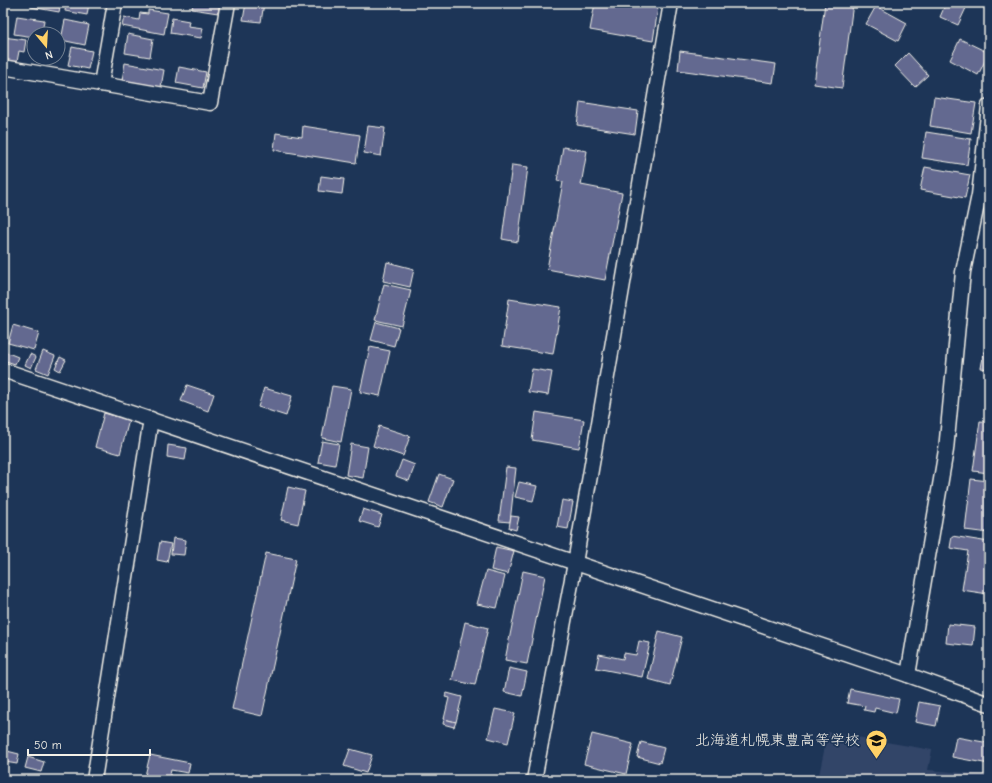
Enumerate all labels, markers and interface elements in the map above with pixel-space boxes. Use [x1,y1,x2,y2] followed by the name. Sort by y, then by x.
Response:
[26,26,66,66] north arrow
[44,48,54,62] text: N
[863,727,889,760] school or university icon: 北海道札幌東豊高等学校
[28,731,150,757] scale bar
[695,731,860,749] place label: 北海道札幌東豊高等学校
[34,738,62,752] text: 50 m

